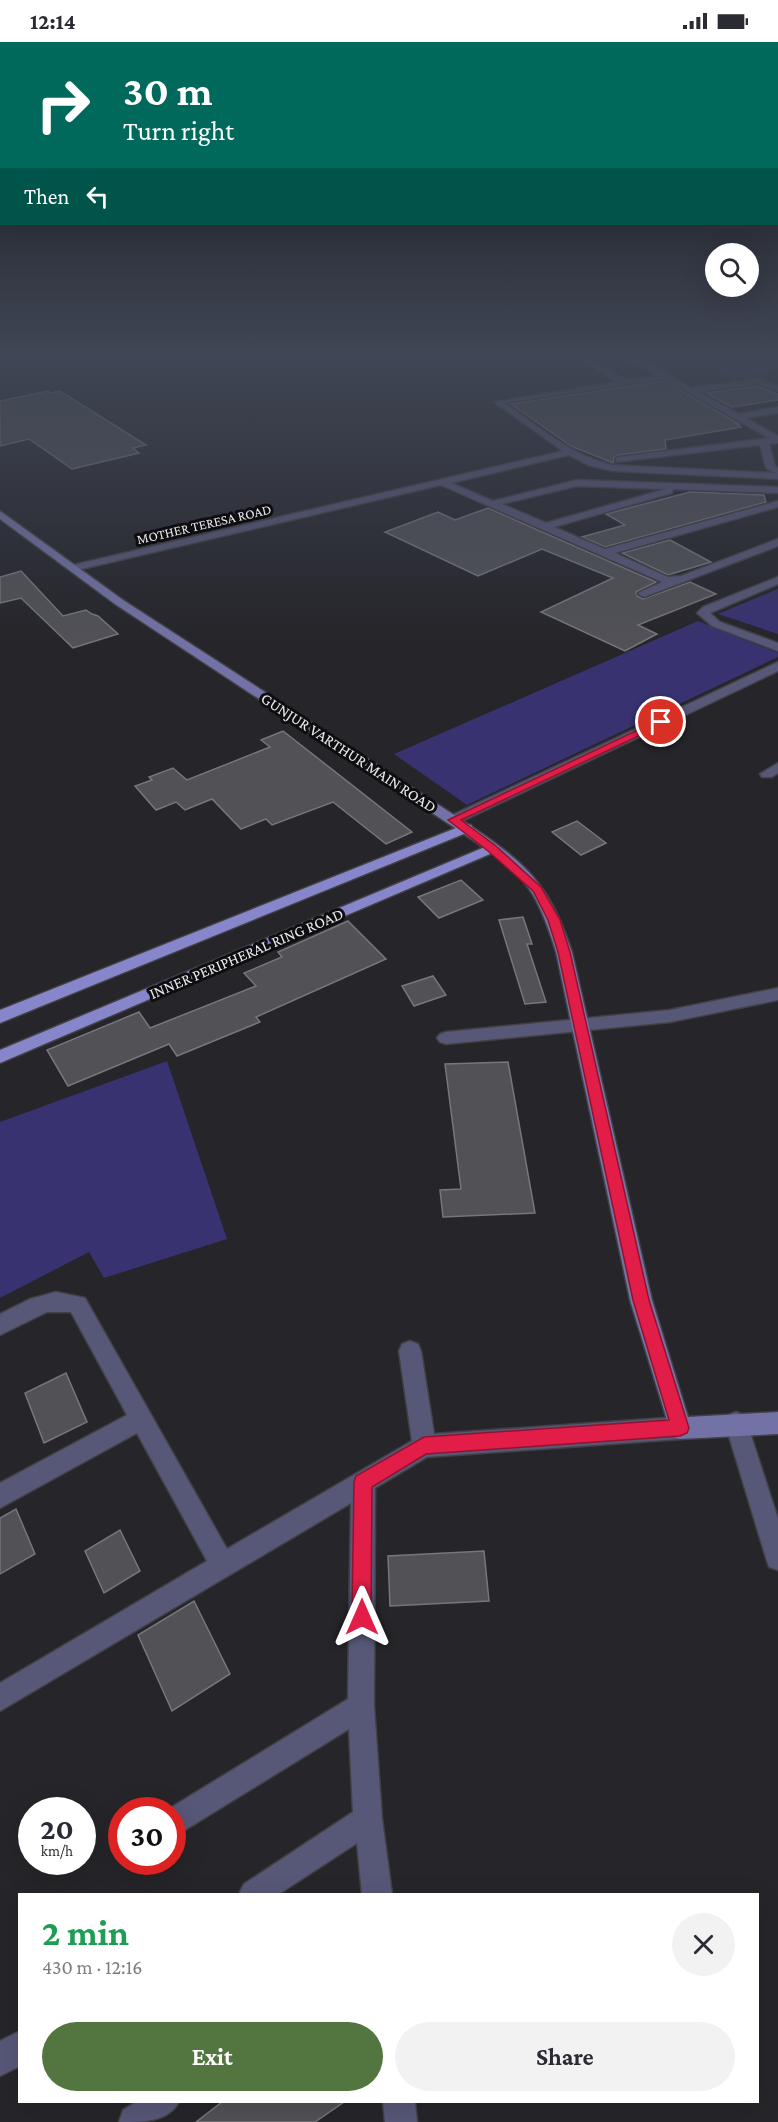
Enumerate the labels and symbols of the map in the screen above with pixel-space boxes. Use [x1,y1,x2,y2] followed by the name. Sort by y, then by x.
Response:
[135,501,273,547] street label: MOTHER TERESA ROAD
[257,689,439,816] street label: GUNJUR VARTHUR MAIN ROAD
[635,696,686,747] pin
[147,905,346,1002] street label: INNER PERIPHERAL RING ROAD
[330,1585,394,1649] position arrow
[108,1797,186,1875] speed limit sign: 30

